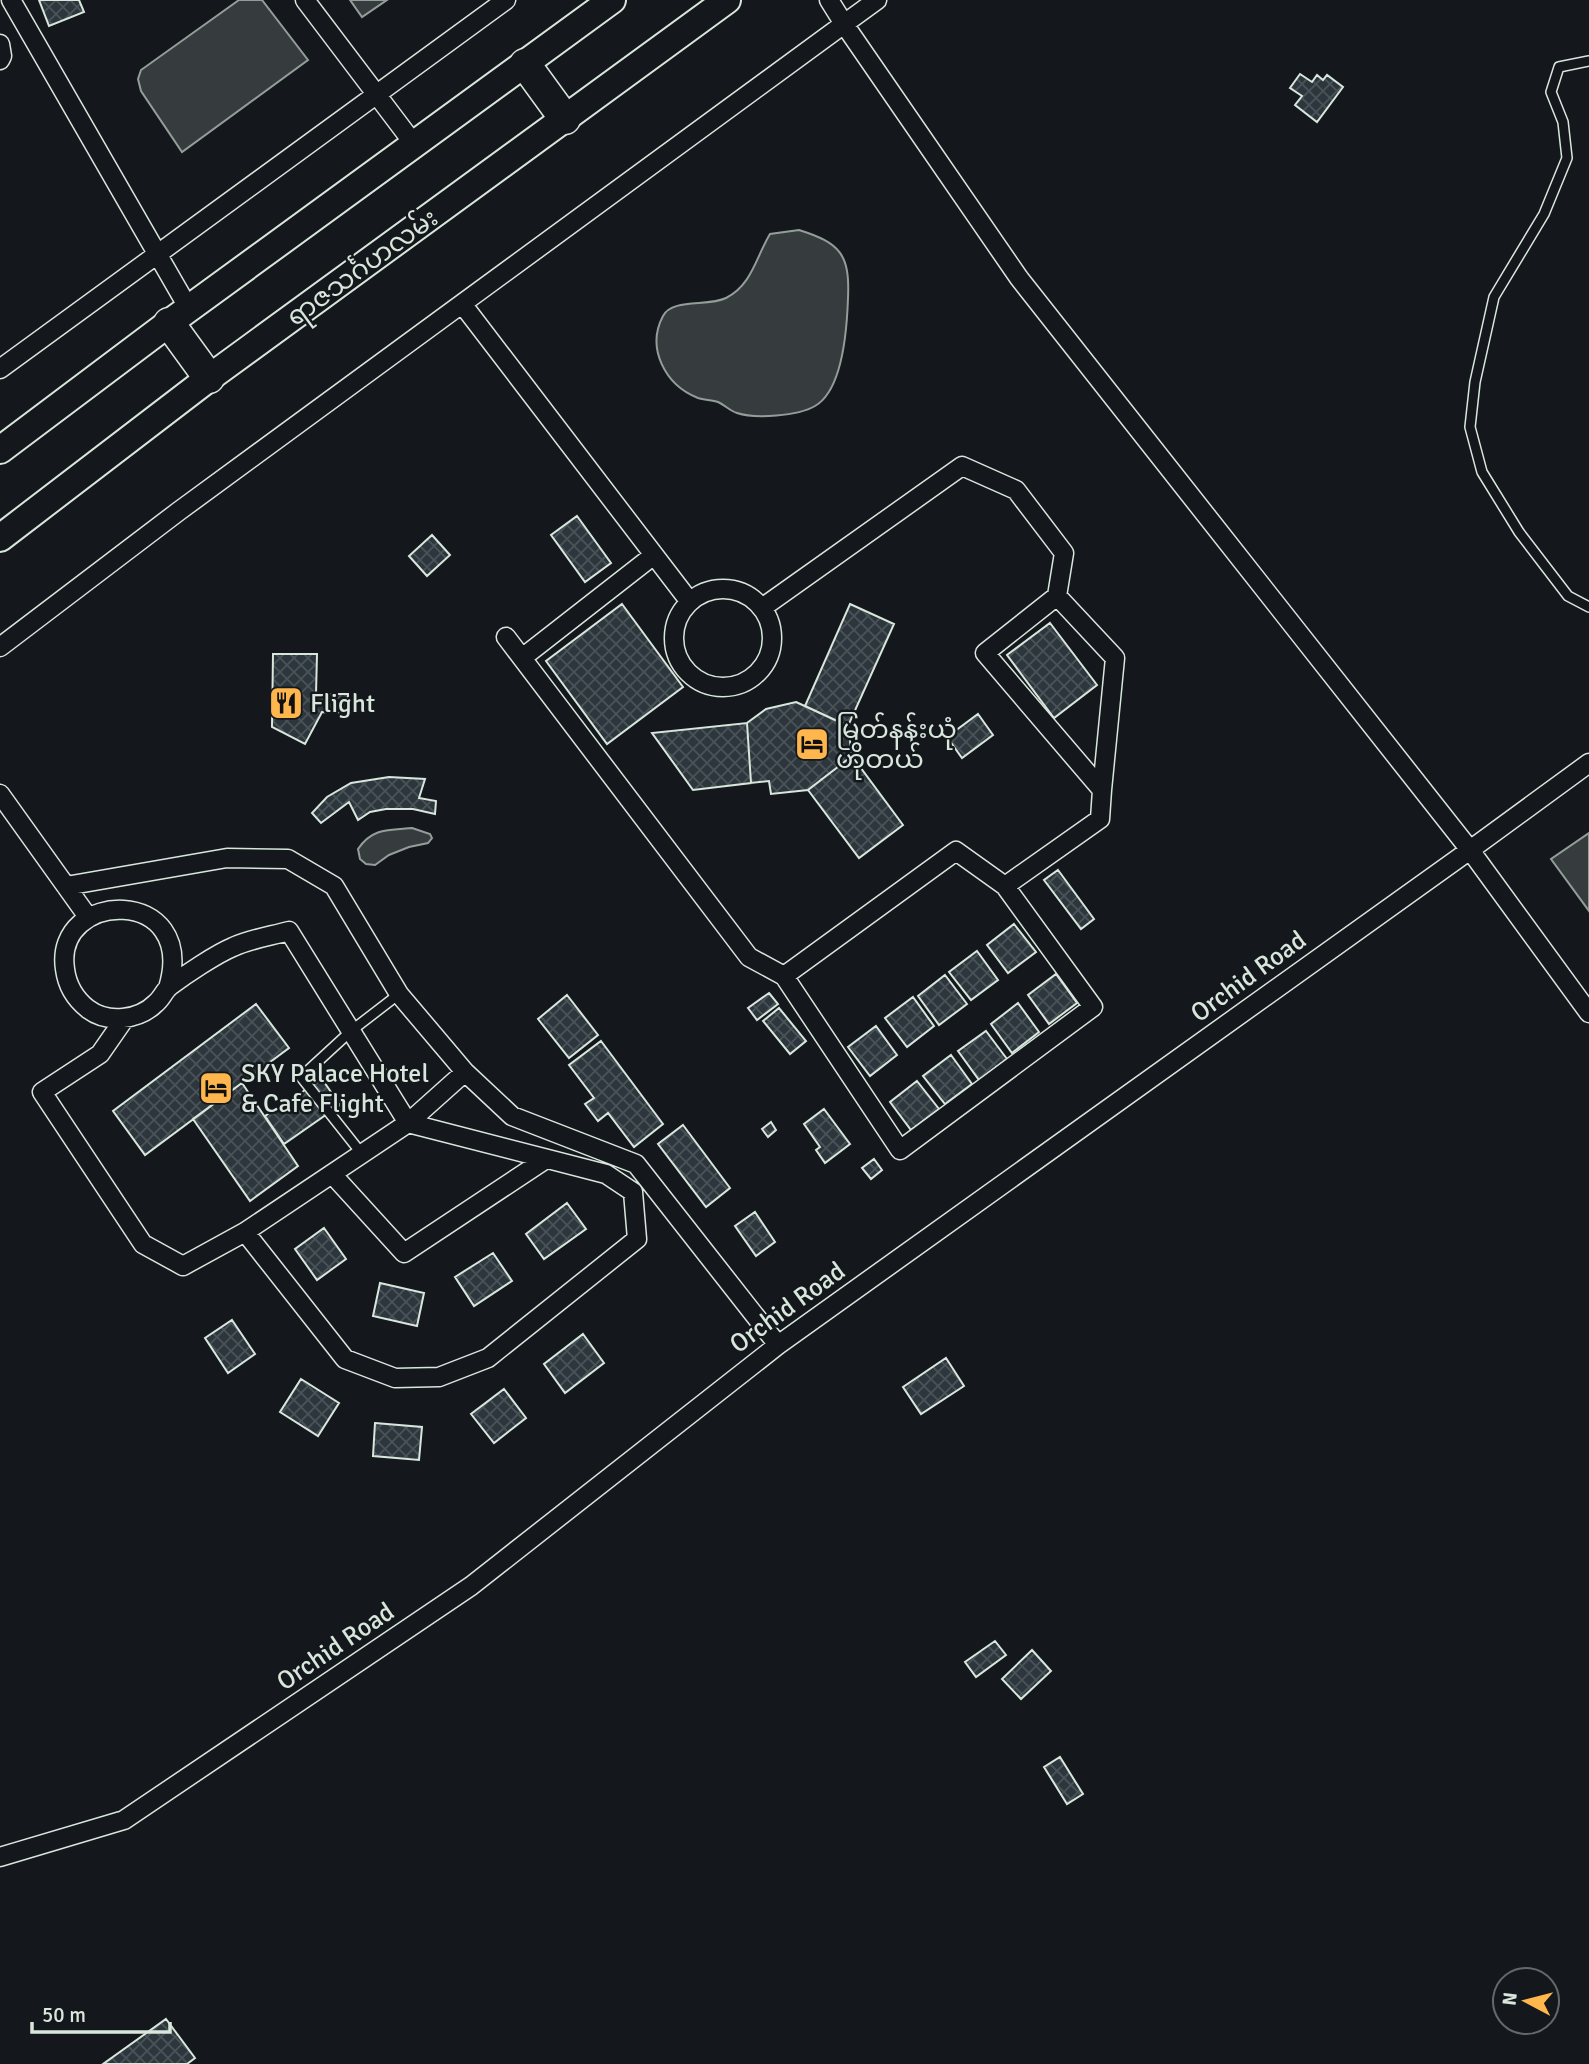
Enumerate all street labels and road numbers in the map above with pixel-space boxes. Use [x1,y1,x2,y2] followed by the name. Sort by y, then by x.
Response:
[279,201,447,337] street label: ရာဇသင်္ဂဟလမ်း
[1185,924,1313,1029] street label: Orchid Road
[724,1255,852,1360] street label: Orchid Road
[271,1596,400,1698] street label: Orchid Road

